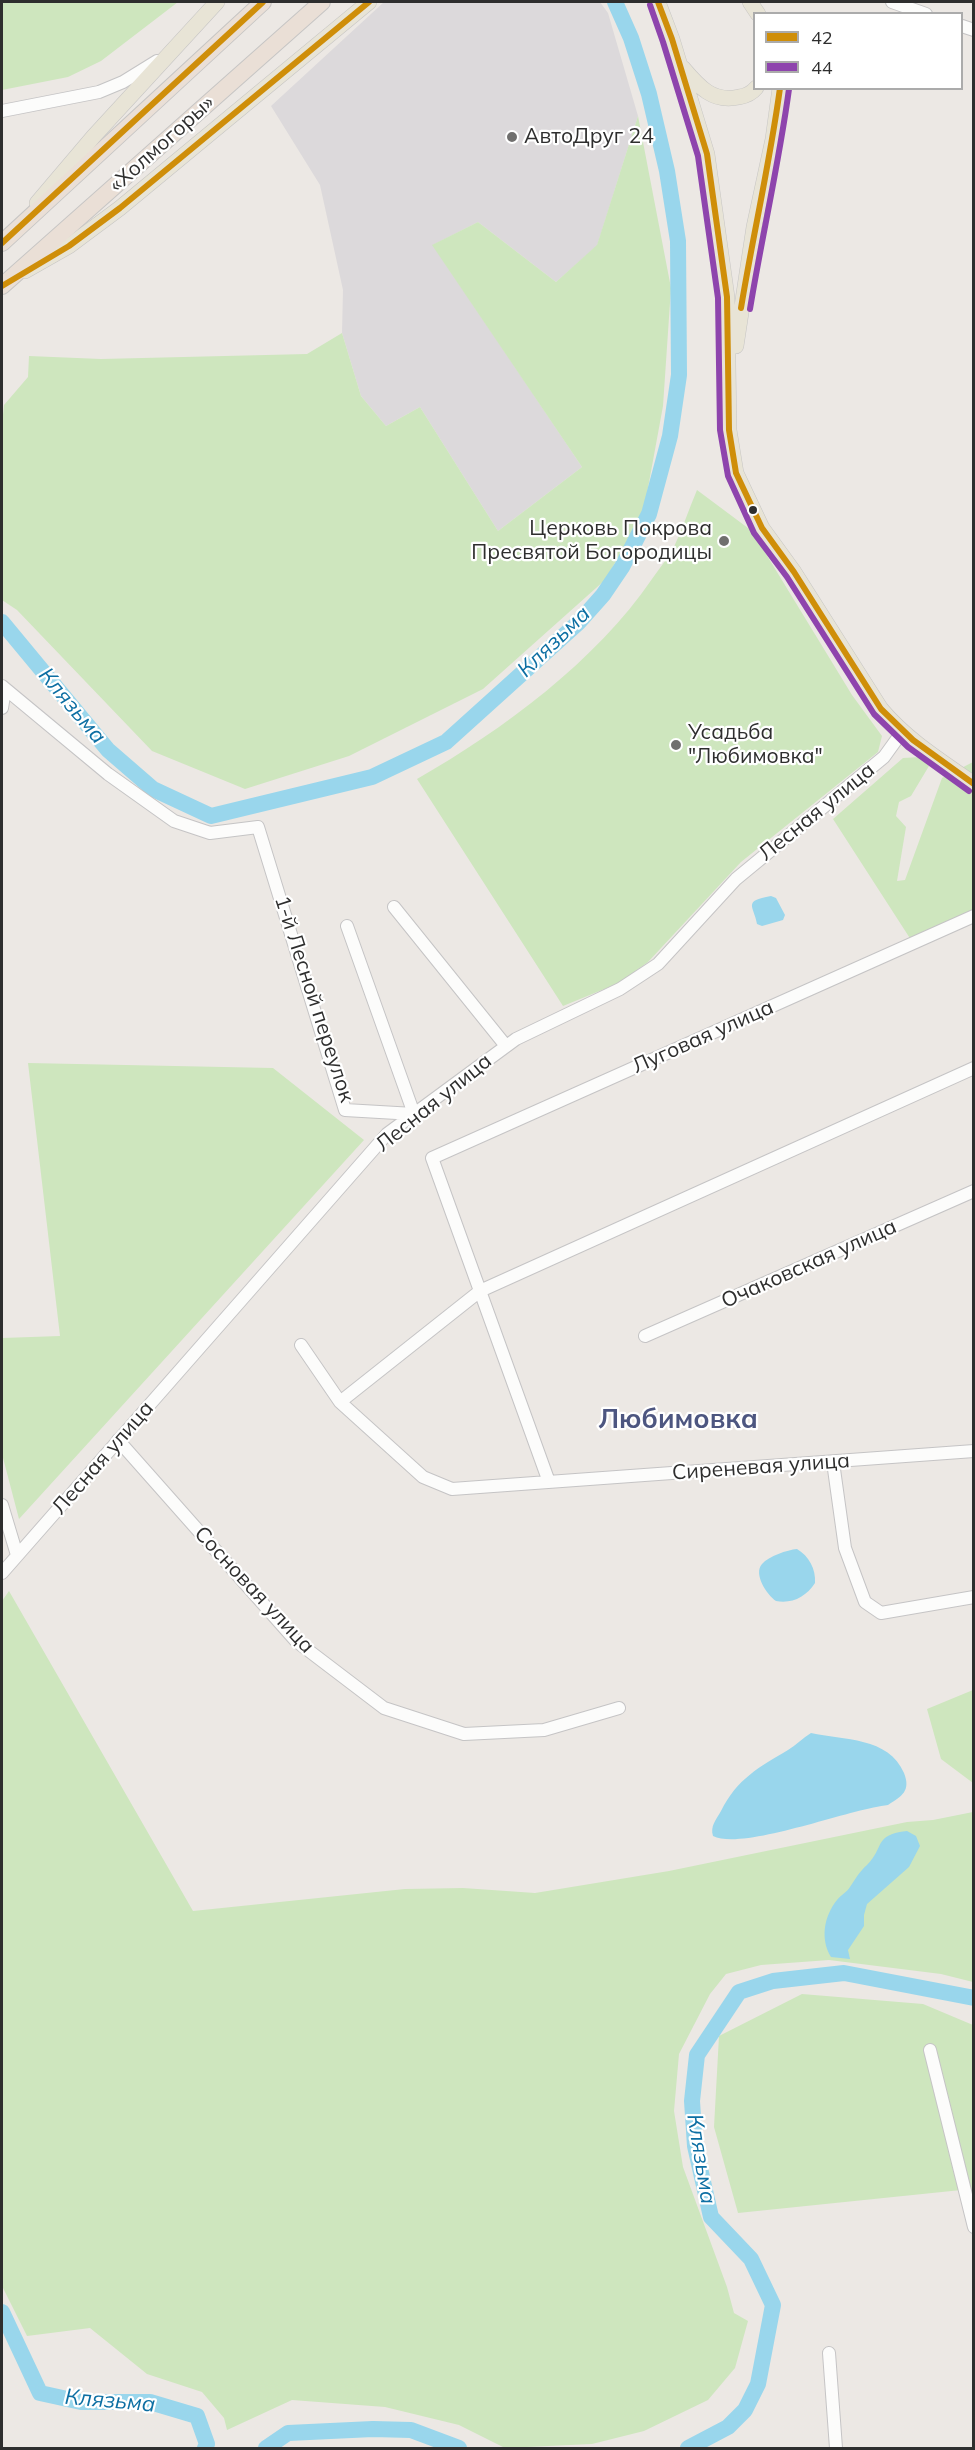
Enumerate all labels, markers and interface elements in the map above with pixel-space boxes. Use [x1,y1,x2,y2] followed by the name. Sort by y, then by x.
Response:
[753,12,963,90] legend
[811,26,833,49] text: 42
[811,56,833,79] text: 44
[104,90,220,198] street label: «Холмогоры»
[524,124,654,150] place label: АвтоДруг 24
[505,130,519,144] marker: АвтоДруг 24
[747,504,759,516] unlabelled marker
[471,516,712,566] place label: Церковь Покрова Пресвятой Богородицы
[717,534,731,548] marker: Церковь Покрова Пресвятой Богородицы
[512,601,596,683] water label: Клязьма
[33,663,111,749] water label: Клязьма
[688,720,823,770] place label: Усадьба "Любимовка"
[669,738,683,752] marker: Усадьба "Любимовка"
[754,758,880,866] street label: Лесная улица
[269,893,359,1105] street label: 1-й Лесной переулок
[629,995,777,1079] street label: Луговая улица
[371,1049,497,1157] street label: Лесная улица
[718,1214,900,1314] street label: Очаковская улица
[47,1396,159,1520] street label: Лесная улица
[598,1404,758,1436] district label: Любимовка
[671,1448,851,1486] street label: Сиреневая улица
[189,1521,319,1659] street label: Сосновая улица
[681,2112,721,2206] water label: Клязьма
[64,2384,156,2418] water label: Клязьма

